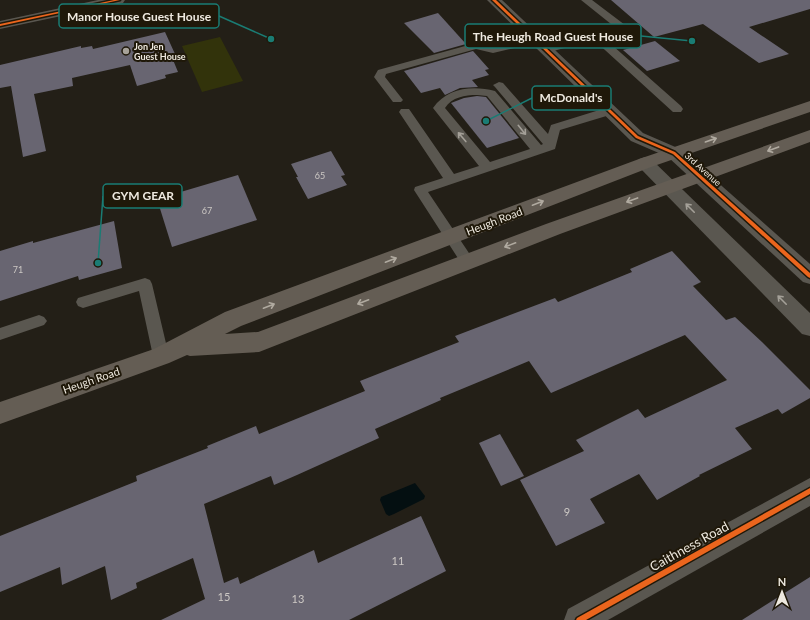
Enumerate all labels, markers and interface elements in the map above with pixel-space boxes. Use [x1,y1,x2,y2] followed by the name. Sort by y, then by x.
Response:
[59,4,219,28] callout: Manor House Guest House
[67,9,212,24] text: Manor House Guest House
[465,24,641,48] callout: The Heugh Road Guest House
[473,29,634,44] text: The Heugh Road Guest House
[134,41,186,62] place label: Jon Jen Guest House
[121,46,131,56] marker: Jon Jen Guest House
[532,86,611,110] callout: McDonald's
[539,90,603,105] text: McDonald's
[517,125,526,136] one-way arrow
[458,131,467,142] one-way arrow
[704,136,716,144] one-way arrow
[767,146,780,153] one-way arrow
[683,150,724,188] street label: 3rd Avenue
[315,170,325,181] house number: 65
[103,184,182,208] callout: GYM GEAR
[112,188,174,203] text: GYM GEAR
[626,197,639,204] one-way arrow
[532,199,544,207] one-way arrow
[685,203,695,213] one-way arrow
[464,204,524,238] street label: Heugh Road
[202,205,212,216] house number: 67
[505,242,517,250] one-way arrow
[384,255,396,263] one-way arrow
[13,264,23,275] house number: 71
[777,295,787,305] one-way arrow
[357,299,369,307] one-way arrow
[263,301,275,309] one-way arrow
[61,364,121,396] street label: Heugh Road
[564,505,570,518] house number: 9
[647,518,731,574] street label: Caithness Road
[392,554,404,567] house number: 11
[762,572,802,612] north arrow
[778,575,786,588] text: N
[218,590,230,603] house number: 15
[292,592,304,605] house number: 13

